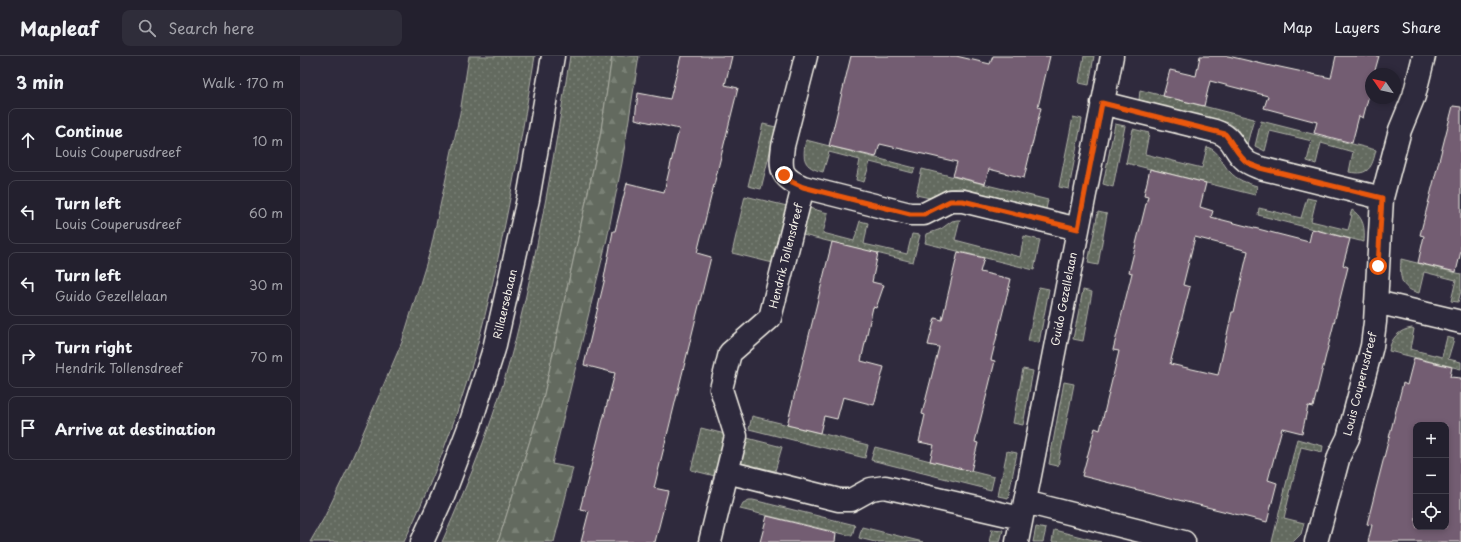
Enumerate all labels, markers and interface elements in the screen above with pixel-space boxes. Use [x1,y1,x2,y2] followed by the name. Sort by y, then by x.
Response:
[122,10,402,46] search box
[20,14,98,42] text: Mapleaf
[168,16,254,39] text: Search here
[136,17,158,39] icon: search
[1283,17,1313,38] text: Map
[1335,17,1380,38] text: Layers
[1402,17,1441,38] text: Share
[1365,68,1401,104] north arrow
[16,69,64,95] text: 3 min
[202,73,284,92] text: Walk · 170 m
[55,119,123,142] text: Continue
[17,129,39,151] icon: ahead
[253,131,283,150] text: 10 m
[55,142,181,161] text: Louis Couperusdreef
[775,166,793,184] route end
[55,191,121,214] text: Turn left
[764,200,807,310] street label: Hendrik Tollensdreef
[17,201,39,223] icon: left
[249,203,283,222] text: 60 m
[55,214,181,233] text: Louis Couperusdreef
[1046,251,1081,347] street label: Guido Gezellelaan
[1369,257,1387,275] route start
[55,263,121,286] text: Turn left
[488,267,521,341] street label: Rillaersebaan
[17,273,39,295] icon: left
[249,275,283,294] text: 30 m
[55,286,168,305] text: Guido Gezellelaan
[1338,329,1381,438] street label: Louis Couperusdreef
[55,335,132,358] text: Turn right
[17,345,39,367] icon: right
[250,347,283,366] text: 70 m
[55,358,183,377] text: Hendrik Tollensdreef
[17,417,39,439] icon: arrive
[55,417,216,440] text: Arrive at destination
[1413,422,1449,530] map controls
[1413,422,1449,458] button: +
[1413,458,1449,494] button: −
[1413,494,1449,530] button: locate

